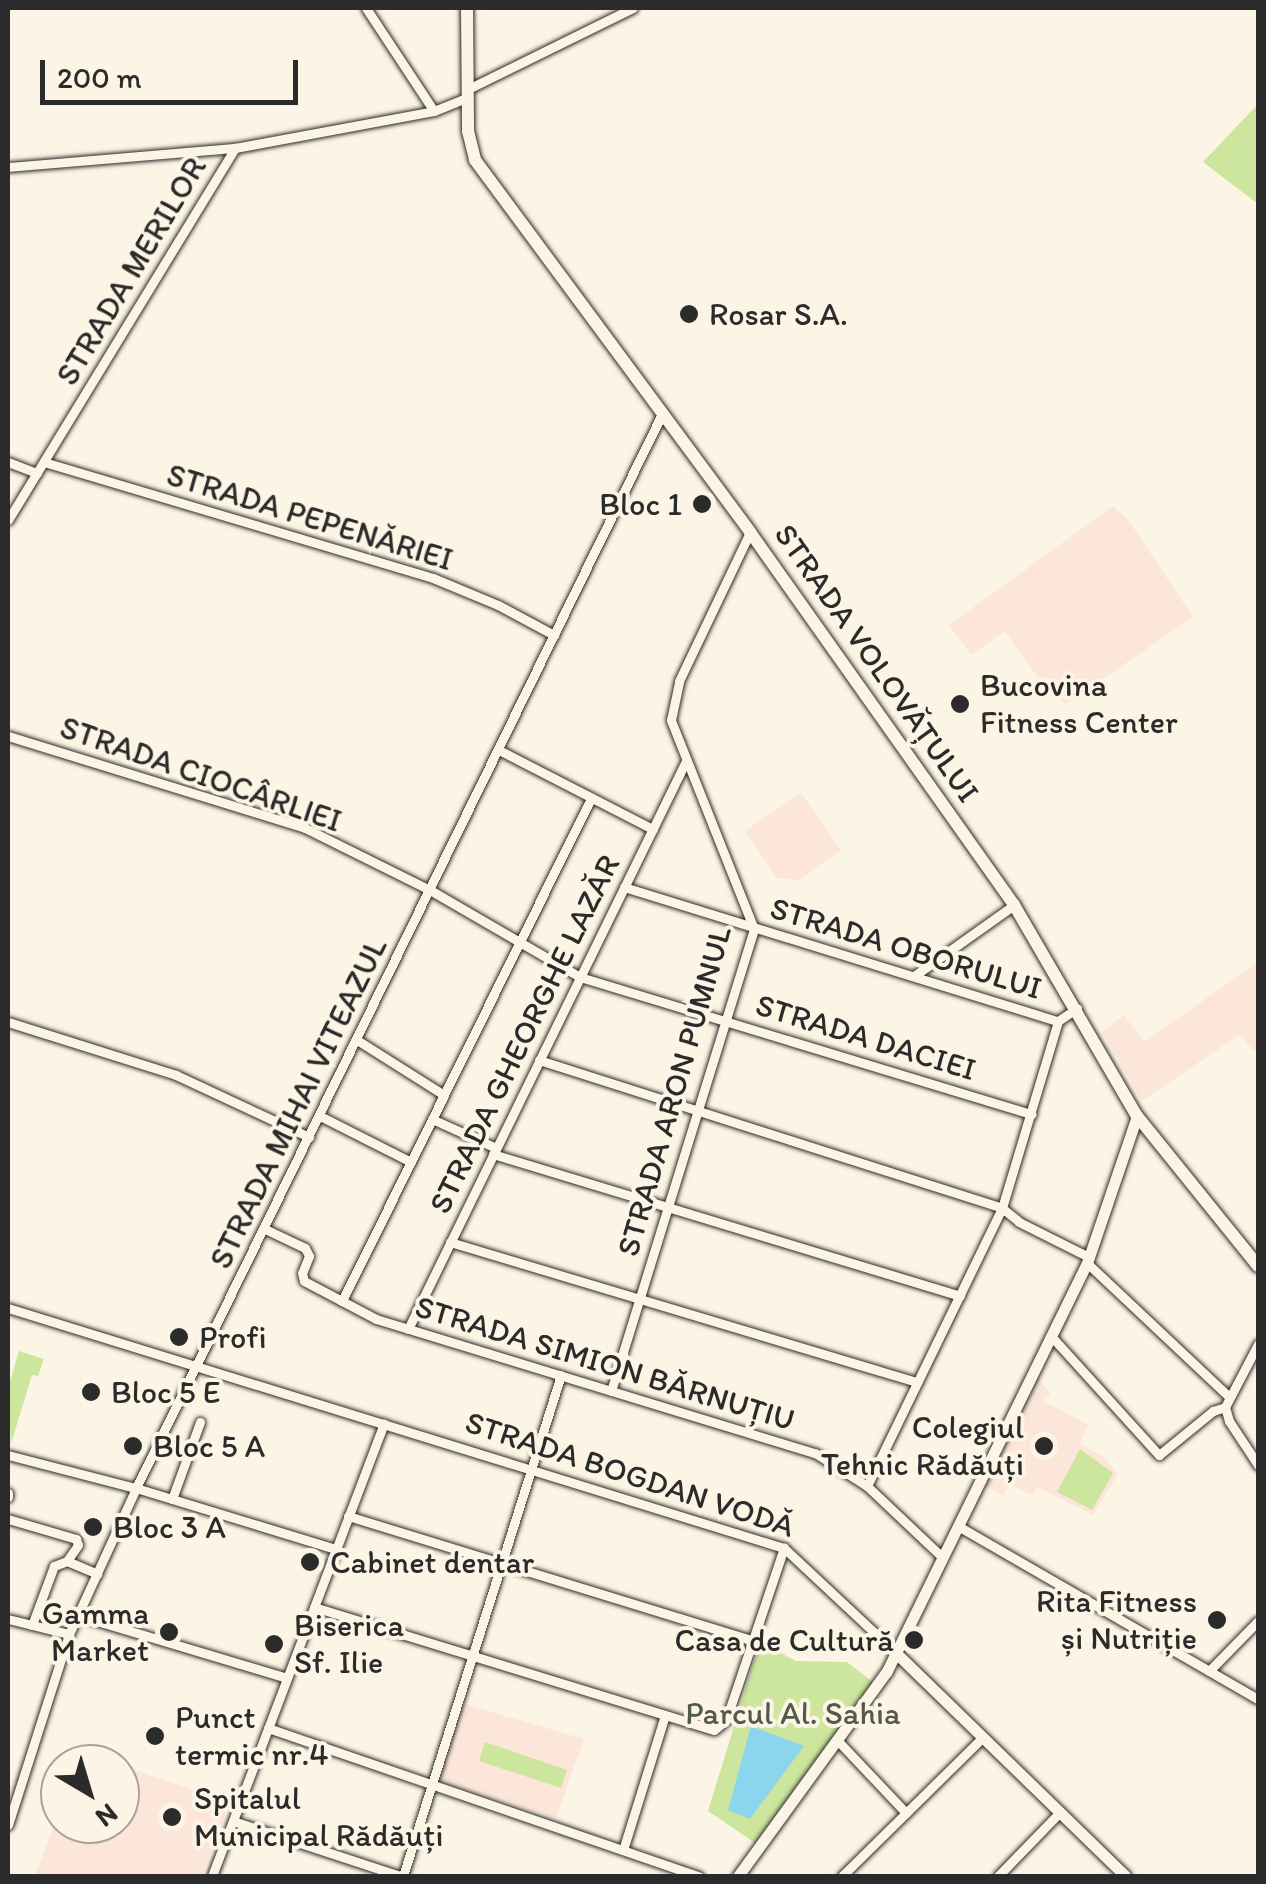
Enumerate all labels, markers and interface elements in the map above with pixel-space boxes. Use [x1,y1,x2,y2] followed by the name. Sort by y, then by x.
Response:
[45,40,302,102] scale bar
[57,59,142,96] text: 200 m
[49,152,213,390] street label: STRADA MERILOR
[709,295,848,333] place label: Rosar S.A.
[678,303,700,325] marker: Rosar S.A.
[163,455,457,579] street label: STRADA PEPENĂRIEI
[599,485,682,523] place label: Bloc 1
[691,493,713,515] marker: Bloc 1
[767,518,987,808] street label: STRADA VOLOVĂȚULUI
[980,667,1179,742] place label: Bucovina Fitness Center
[949,693,971,715] marker: Bucovina Fitness Center
[55,708,347,840] street label: STRADA CIOCÂRLIEI
[420,849,628,1219] street label: STRADA GHEORGHE LAZĂR
[767,889,1045,1007] street label: STRADA OBORULUI
[609,922,739,1260] street label: STRADA ARON PUMNUL
[200,930,396,1276] street label: STRADA MIHAI VITEAZUL
[753,986,979,1088] street label: STRADA DACIEI
[412,1287,798,1439] street label: STRADA SIMION BĂRNUȚIU
[199,1318,267,1356] place label: Profi
[168,1326,190,1348] marker: Profi
[111,1373,221,1411] place label: Bloc 5 E
[80,1381,102,1403] marker: Bloc 5 E
[461,1403,799,1545] street label: STRADA BOGDAN VODĂ
[821,1409,1024,1484] place label: Colegiul Tehnic Rădăuți
[153,1427,265,1465] place label: Bloc 5 A
[122,1435,144,1457] marker: Bloc 5 A
[1033,1435,1055,1457] marker: Colegiul Tehnic Rădăuți
[113,1508,226,1546] place label: Bloc 3 A
[82,1516,104,1538] marker: Bloc 3 A
[330,1543,534,1581] place label: Cabinet dentar
[299,1551,321,1573] marker: Cabinet dentar
[1037,1583,1197,1658] place label: Rita Fitness și Nutriție
[42,1595,149,1670] place label: Gamma Market
[294,1607,404,1682] place label: Biserica Sf. Ilie
[1206,1609,1228,1631] marker: Rita Fitness și Nutriție
[158,1621,180,1643] marker: Gamma Market
[674,1621,894,1659] place label: Casa de Cultură
[903,1629,925,1651] marker: Casa de Cultură
[263,1633,285,1655] marker: Biserica Sf. Ilie
[685,1694,901,1732] park label: Parcul Al. Sahia
[175,1699,329,1774] place label: Punct termic nr.4
[144,1725,166,1747] marker: Punct termic nr.4
[40,1744,140,1844] north arrow
[194,1780,444,1855] place label: Spitalul Municipal Rădăuți
[89,1797,125,1835] text: N
[159,1804,185,1830] marker: Spitalul Municipal Rădăuți

